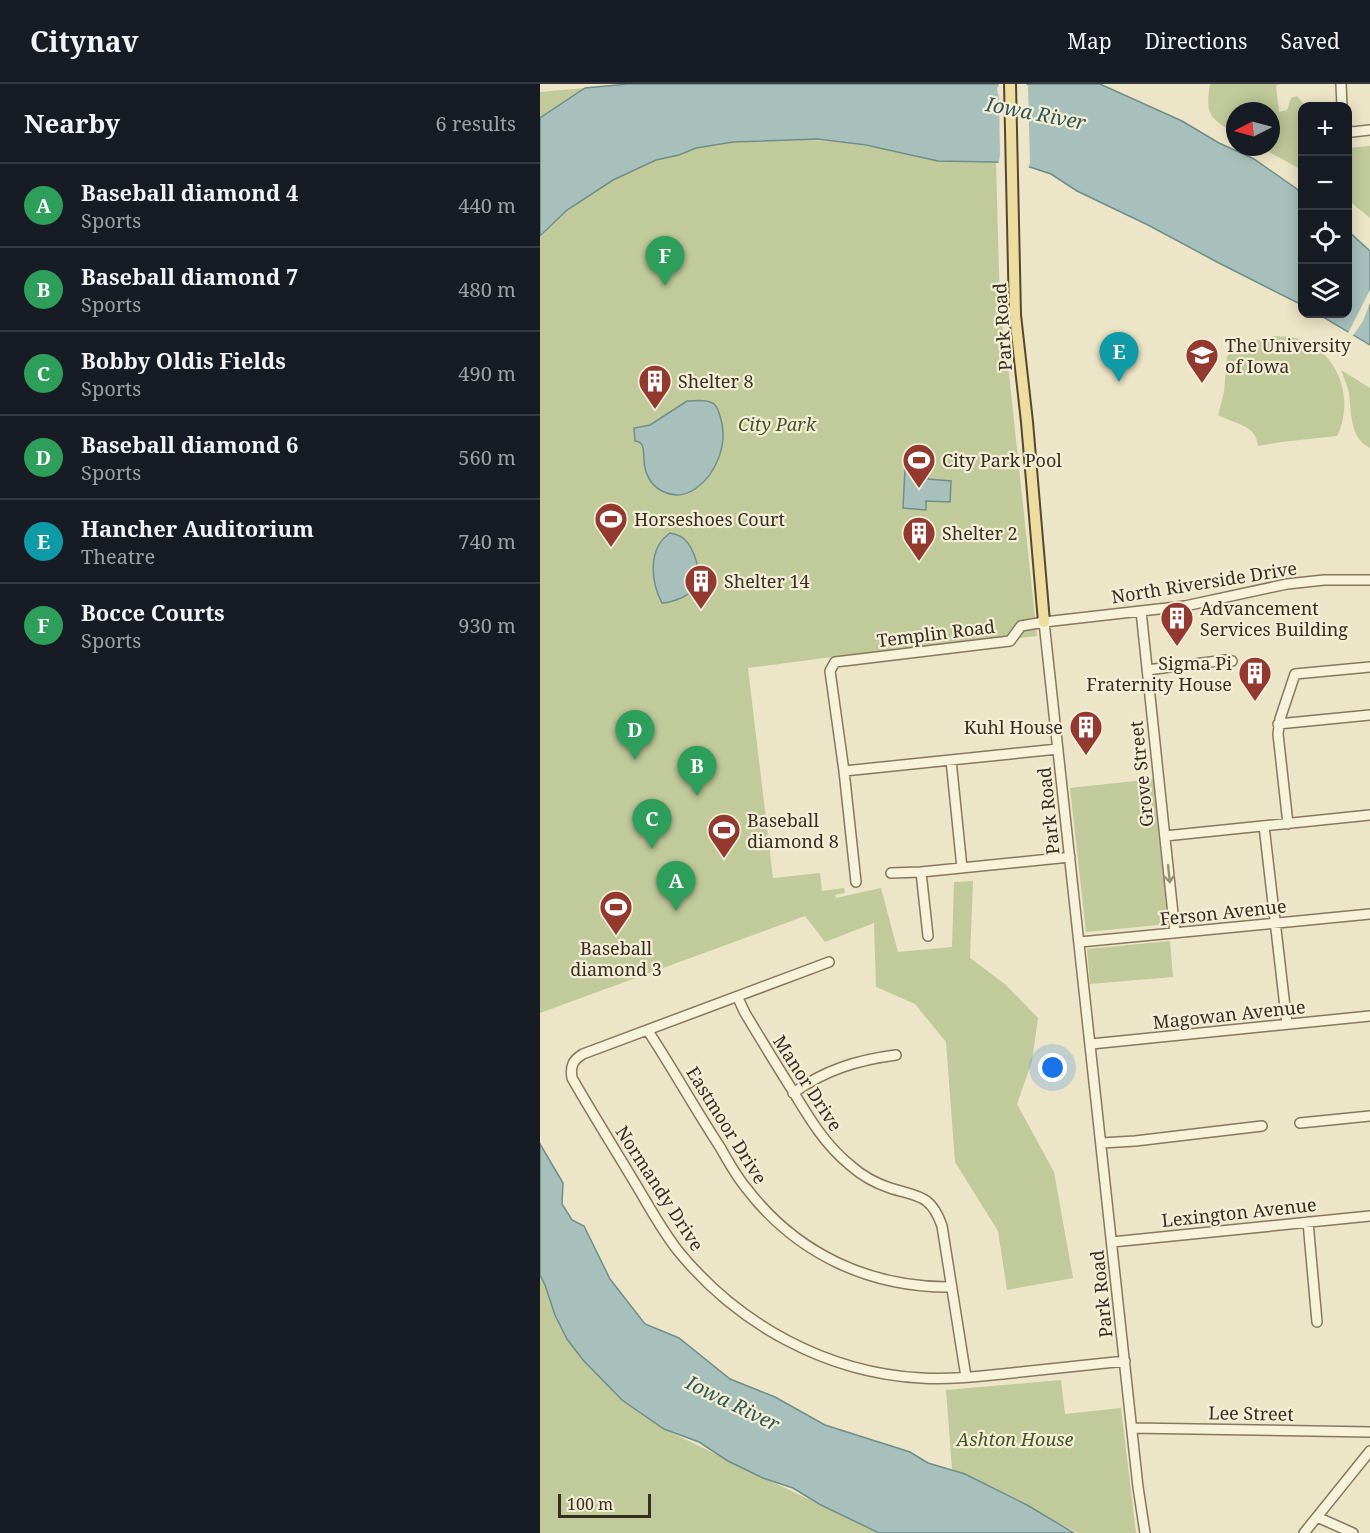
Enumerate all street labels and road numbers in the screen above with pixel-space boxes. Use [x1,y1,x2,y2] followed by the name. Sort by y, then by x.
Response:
[987,282,1017,372] street label: Park Road
[1109,555,1299,609] street label: North Riverside Drive
[876,614,996,652] street label: Templin Road
[1123,720,1159,828] street label: Grove Street
[1031,766,1065,856] street label: Park Road
[1159,893,1287,931] street label: Ferson Avenue
[1151,994,1307,1034] street label: Magowan Avenue
[768,1031,848,1135] street label: Manor Drive
[681,1062,773,1188] street label: Eastmoor Drive
[611,1121,709,1255] street label: Normandy Drive
[1160,1192,1318,1232] street label: Lexington Avenue
[1084,1249,1118,1339] street label: Park Road
[1208,1400,1294,1426] street label: Lee Street

